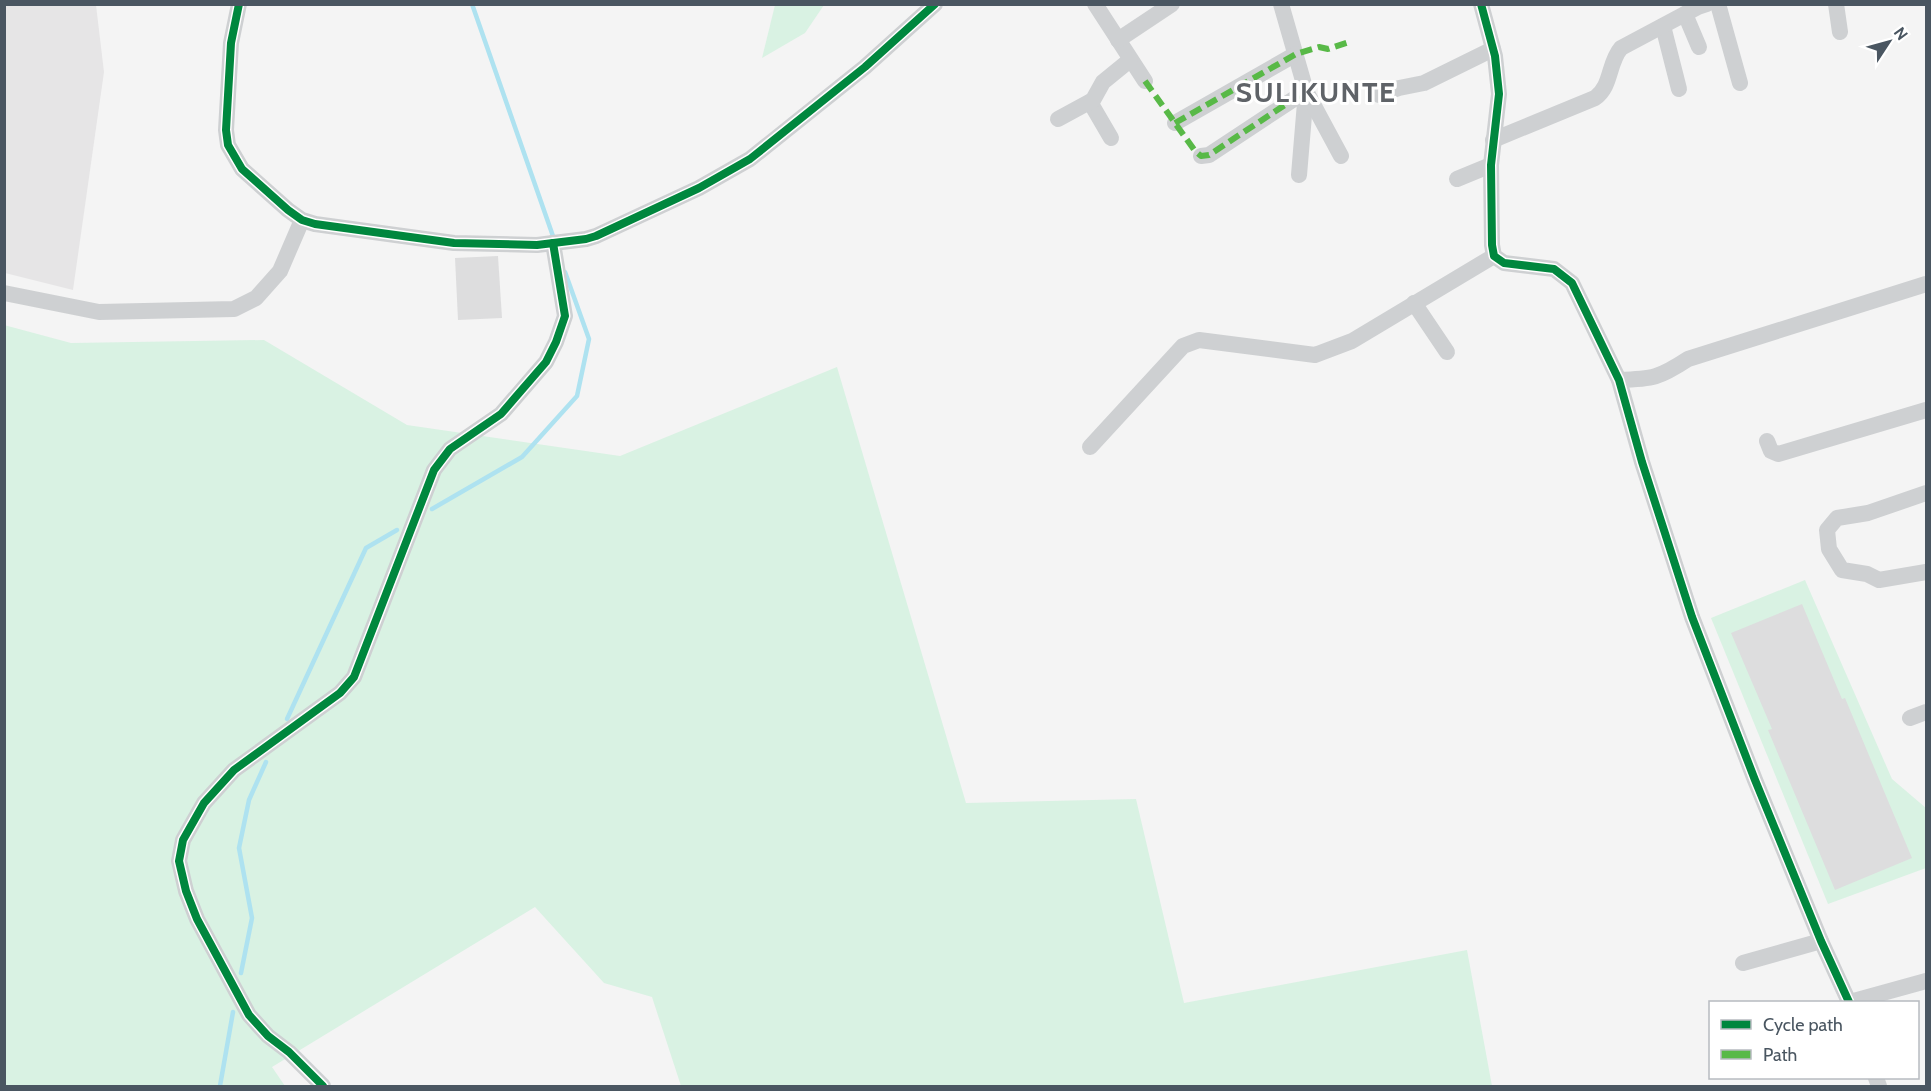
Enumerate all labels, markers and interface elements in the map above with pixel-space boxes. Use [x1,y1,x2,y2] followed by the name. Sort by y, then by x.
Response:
[1859,12,1919,72] north arrow
[1890,23,1912,44] text: N
[1236,75,1396,109] district label: SULIKUNTE
[1709,1001,1919,1079] legend
[1763,1014,1843,1036] text: Cycle path
[1763,1044,1797,1066] text: Path

